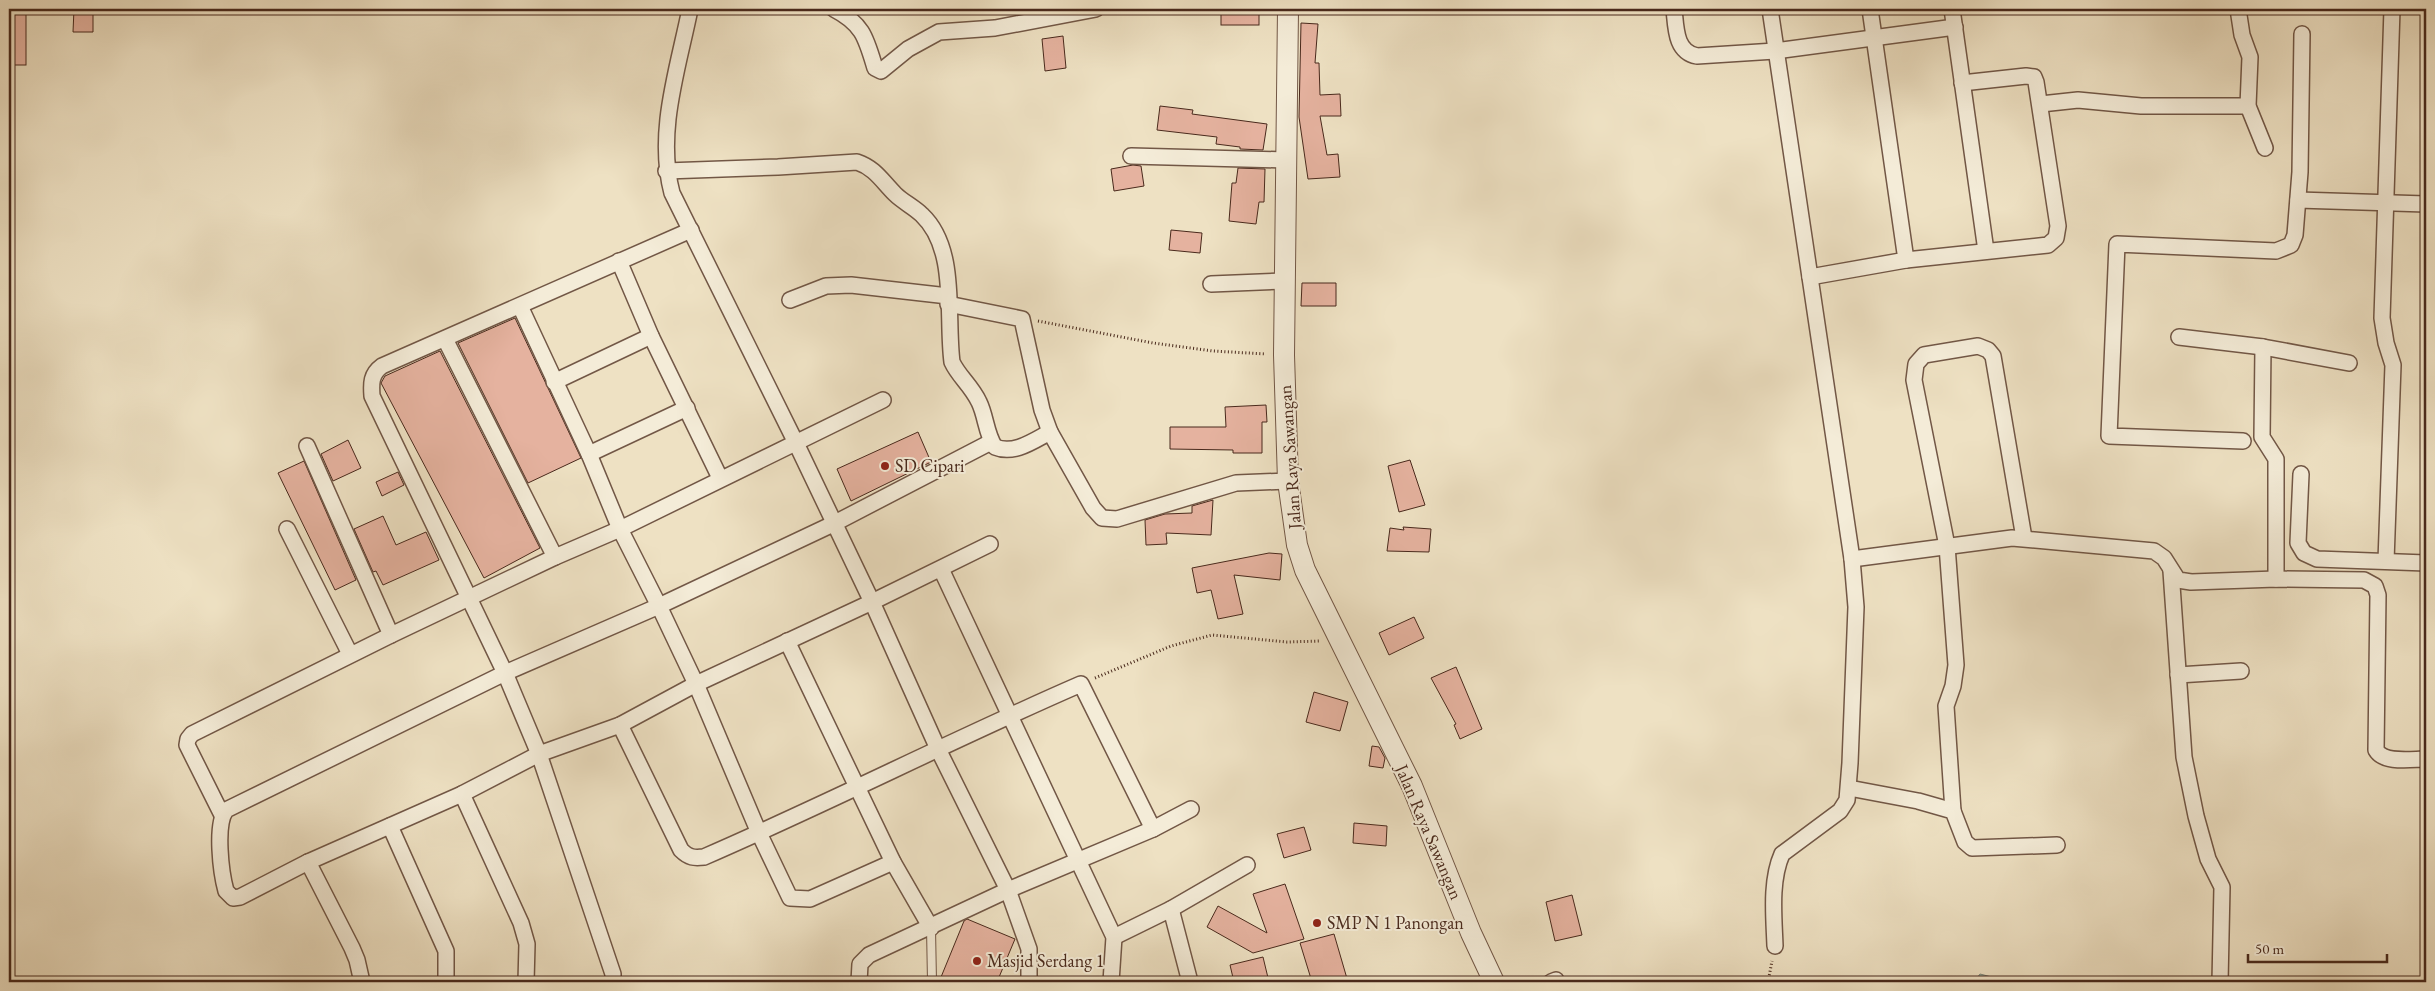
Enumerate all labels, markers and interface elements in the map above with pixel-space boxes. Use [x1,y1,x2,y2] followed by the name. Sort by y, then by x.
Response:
[1273,384,1306,532] street label: Jalan Raya Sawangan
[895,454,965,477] place label: SD Cipari
[879,460,891,472] marker: SD Cipari
[1390,759,1468,903] street label: Jalan Raya Sawangan
[1327,911,1464,934] place label: SMP N 1 Panongan
[1311,917,1323,929] marker: SMP N 1 Panongan
[2248,931,2386,963] scale bar
[2255,939,2284,958] text: 50 m
[987,949,1104,972] place label: Masjid Serdang 1
[971,955,983,967] marker: Masjid Serdang 1

